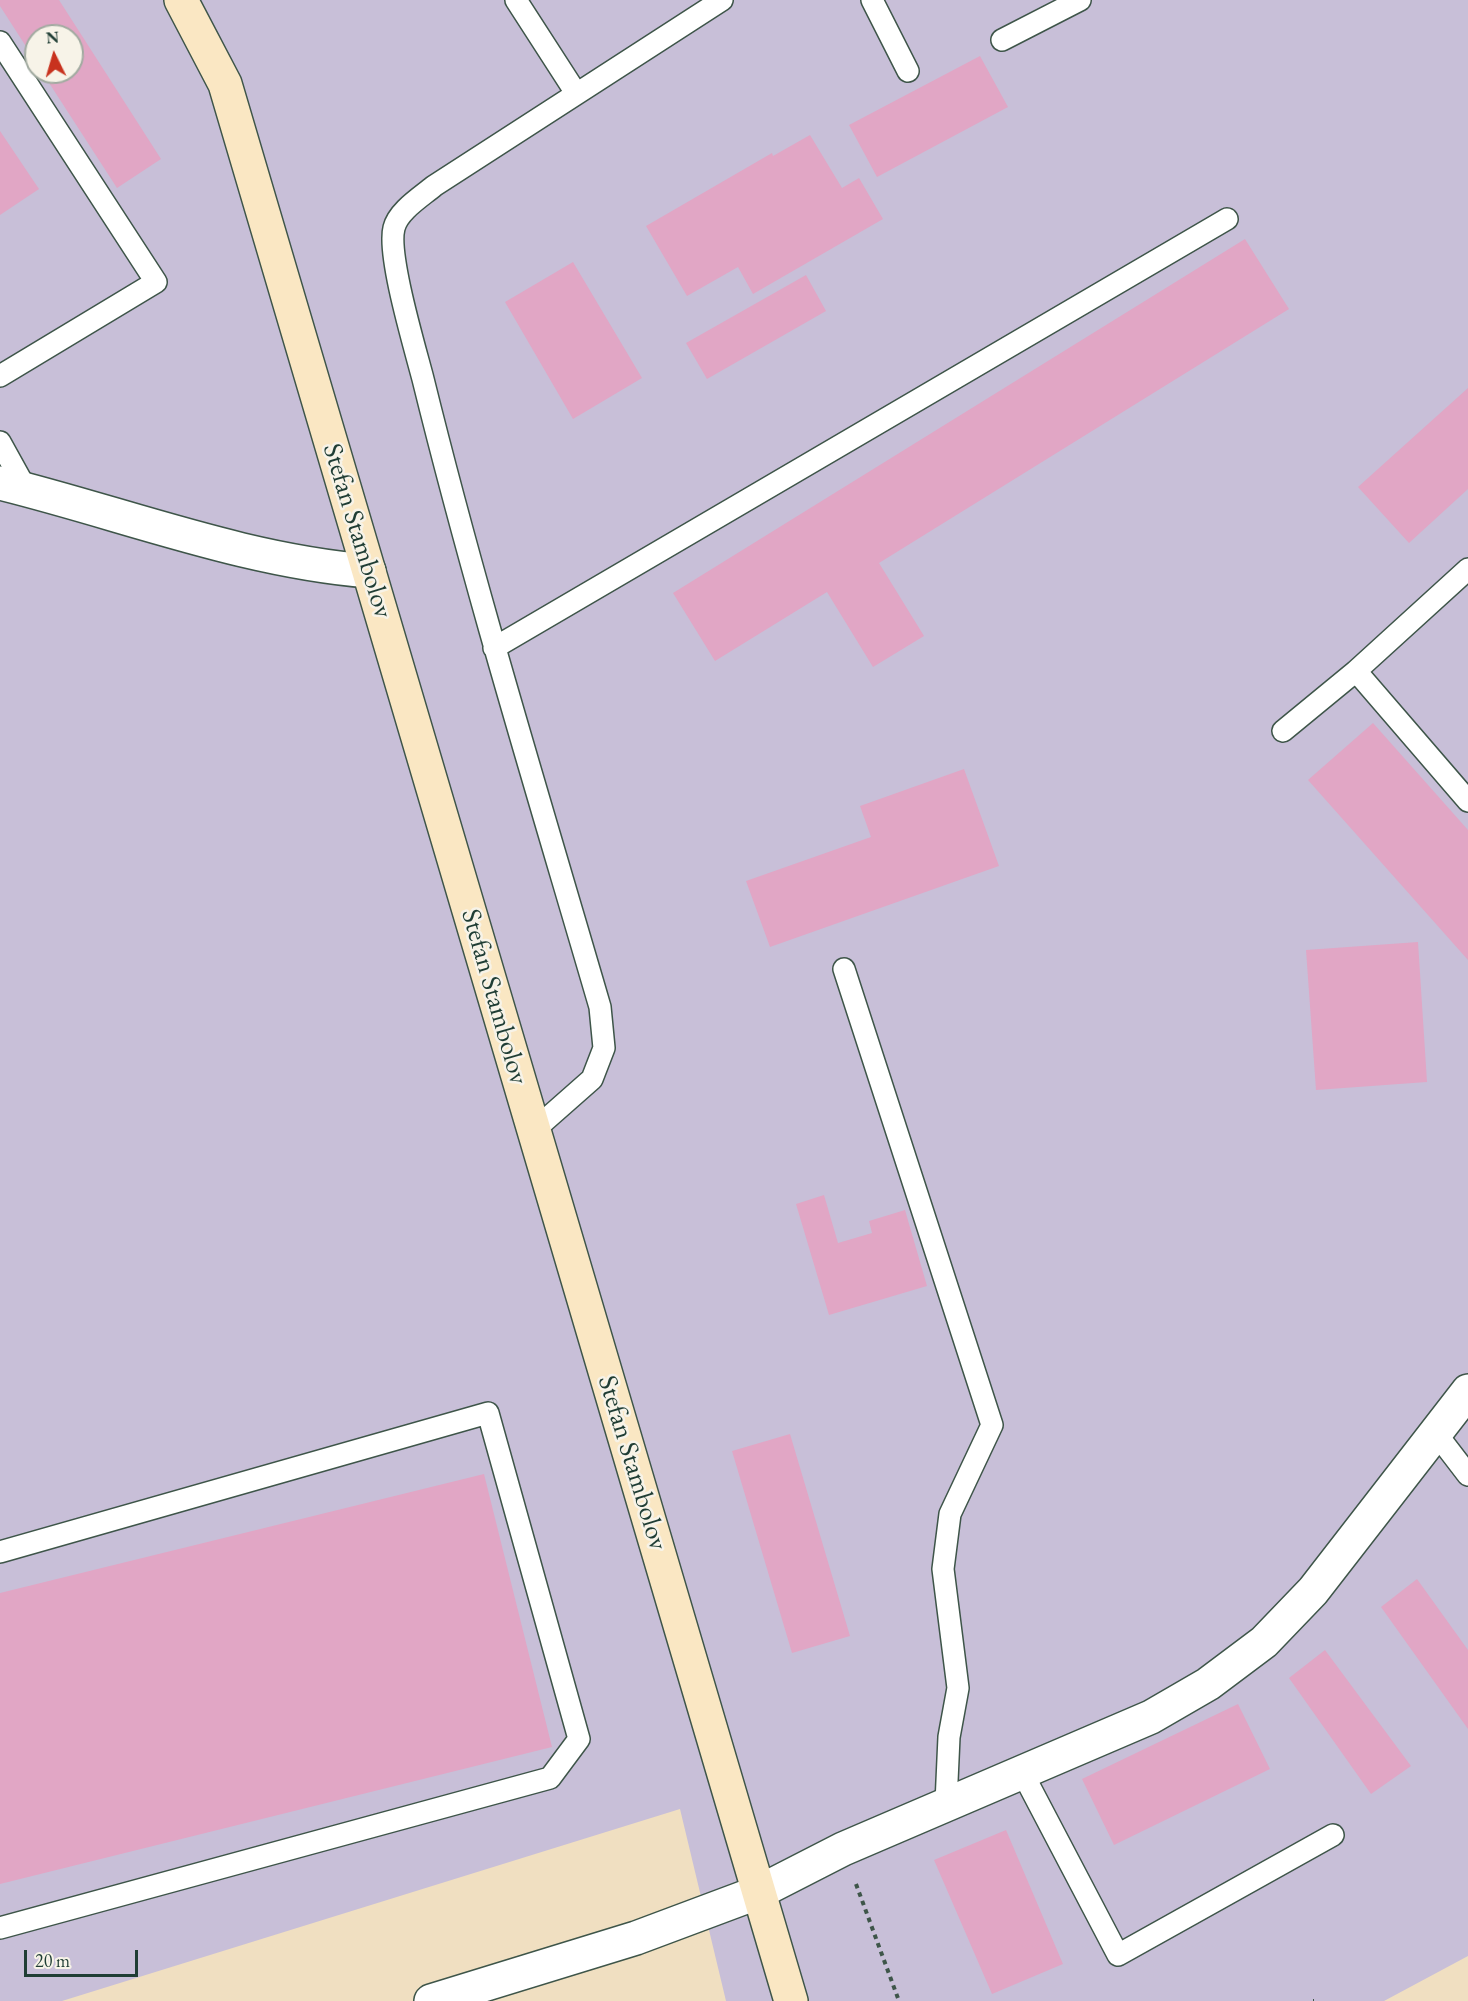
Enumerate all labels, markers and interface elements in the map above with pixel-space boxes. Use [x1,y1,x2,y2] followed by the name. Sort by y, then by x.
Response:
[24,24,84,84] north arrow
[45,27,60,49] text: N
[315,440,399,622] street label: Stefan Stambolov
[454,906,534,1088] street label: Stefan Stambolov
[590,1372,674,1554] street label: Stefan Stambolov
[27,1938,141,1976] scale bar
[35,1949,70,1972] text: 20 m

